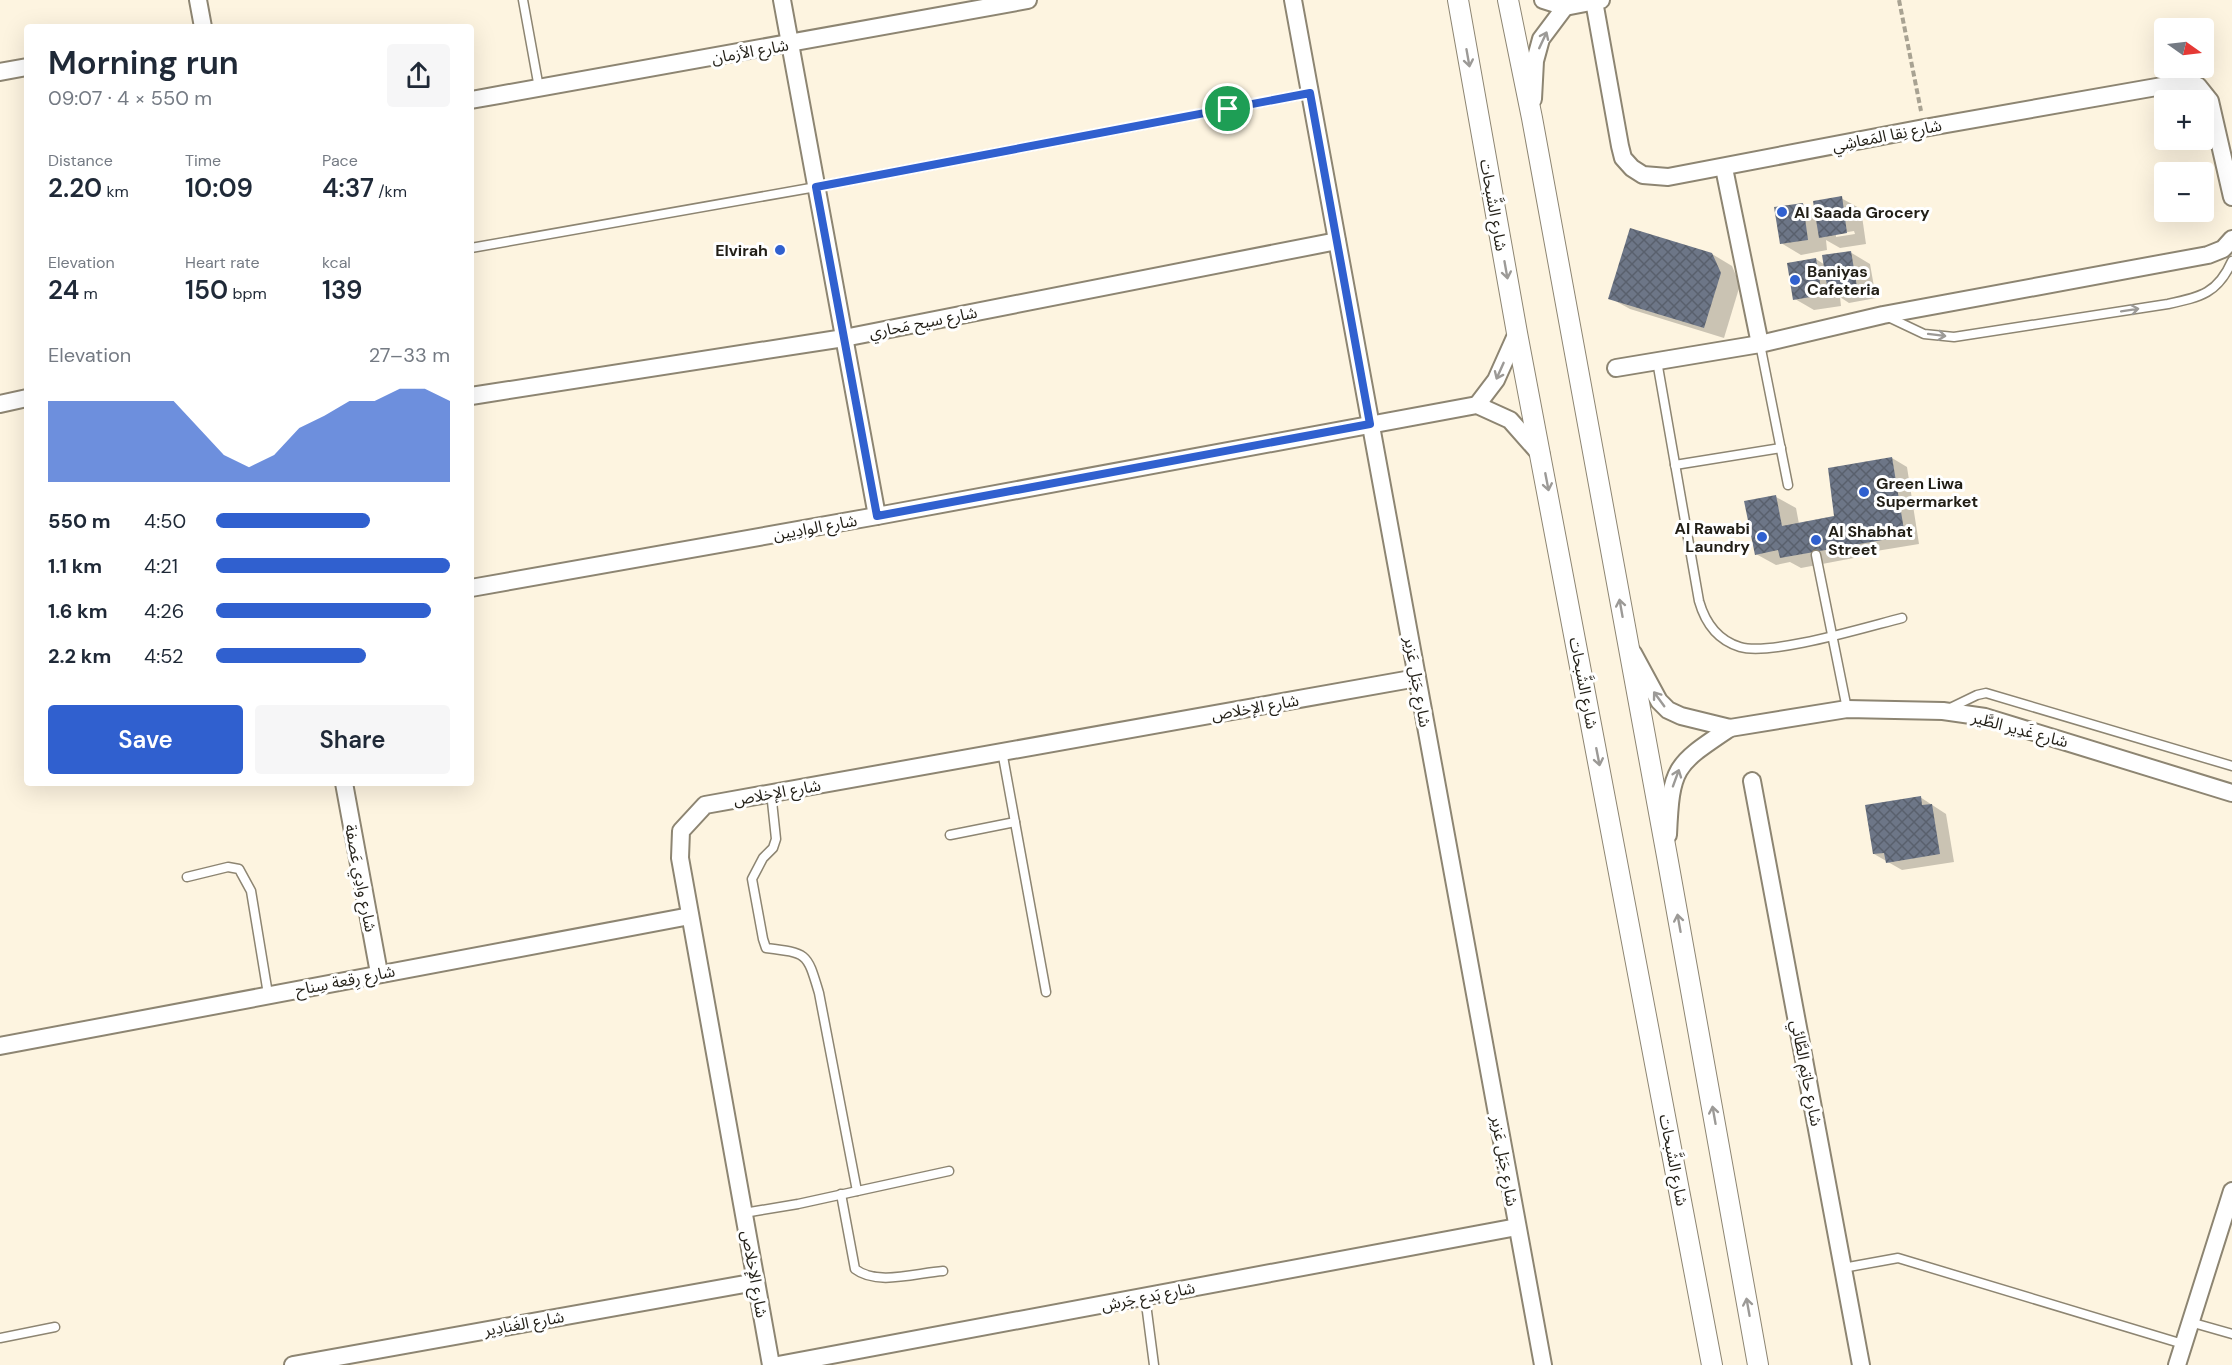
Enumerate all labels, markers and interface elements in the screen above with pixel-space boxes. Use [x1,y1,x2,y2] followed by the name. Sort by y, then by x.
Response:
[2154,18,2214,78] north arrow
[2154,18,2214,222] map controls
[1537,32,1549,50] one-way arrow
[710,34,791,71] street label: شارع الأزمان
[48,41,239,84] text: Morning run
[387,44,450,107] button: share
[1463,47,1474,67] one-way arrow
[1202,83,1253,134] pin
[48,85,212,111] text: 09:07 · 4 × 550 m
[2154,90,2214,150] button: +
[1211,92,1244,125] icon: arrive
[1831,115,1944,158] street label: شارع نِقا المَعاشِي
[48,150,113,171] text: Distance
[185,150,221,171] text: Time
[322,150,358,171] text: Pace
[1473,157,1514,253] street label: شارع الشَّبحات
[2154,162,2214,222] button: −
[48,171,102,205] text: 2.20
[185,171,253,205] text: 10:09
[322,171,374,205] text: 4:37
[102,181,129,202] text: km
[374,181,407,202] text: /km
[1794,202,1930,223] place label: Al Saada Grocery
[1775,205,1789,219] marker: Al Saada Grocery
[715,240,768,261] place label: Elvirah
[773,243,787,257] marker: Elvirah
[48,252,115,273] text: Elevation
[185,252,260,273] text: Heart rate
[322,252,351,273] text: kcal
[1501,260,1512,280] one-way arrow
[1807,261,1880,300] place label: Baniyas Cafeteria
[48,273,79,307] text: 24
[185,273,228,307] text: 150
[322,273,362,307] text: 139
[1788,273,1802,287] marker: Baniyas Cafeteria
[79,283,98,304] text: m
[228,283,267,304] text: bpm
[867,302,979,345] street label: شارع سيح مَحاري
[2119,305,2139,316] one-way arrow
[1926,330,1946,341] one-way arrow
[48,342,131,368] text: Elevation
[369,342,450,368] text: 27–33 m
[1494,361,1505,380] one-way arrow
[1542,472,1553,492] one-way arrow
[1876,473,1978,512] place label: Green Liwa Supermarket
[1857,485,1871,499] marker: Green Liwa Supermarket
[48,508,110,534] text: 550 m
[144,508,186,534] text: 4:50
[771,510,859,547] street label: شارع الوادِيين
[1675,518,1750,557] place label: Al Rawabi Laundry
[1828,521,1913,560] place label: Al Shabhat Street
[1755,530,1769,544] marker: Al Rawabi Laundry
[1809,533,1823,547] marker: Al Shabhat Street
[48,553,102,579] text: 1.1 km
[144,553,178,579] text: 4:21
[48,598,107,624] text: 1.6 km
[144,598,184,624] text: 4:26
[1615,599,1626,618] one-way arrow
[1397,634,1436,729] street label: شارع جَبَل عَزير
[1562,635,1605,731] street label: شارع الشَّبحات
[48,643,111,669] text: 2.2 km
[144,643,184,669] text: 4:52
[1210,689,1301,727] street label: شارع الإخلاص
[1653,691,1665,707] one-way arrow
[48,705,243,774] button: Save
[255,705,450,774] button: Share
[1968,706,2070,754] street label: شارع غَدِير الطَّير
[1593,746,1604,766] one-way arrow
[1671,769,1682,788] one-way arrow
[732,774,823,812] street label: شارع الإخلاص
[338,822,381,934] street label: شارع وادِي عَصفة
[1673,914,1684,934] one-way arrow
[293,961,397,1002] street label: شارع رِقعة سِناح
[1784,1018,1827,1128] street label: شارع حاتِم الطَّائي
[1708,1106,1719,1126] one-way arrow
[1652,1112,1695,1208] street label: شارع الشَّبحات
[1484,1113,1523,1208] street label: شارع جَبَل عَزير
[735,1229,773,1320] street label: شارع الإخلاص
[1099,1277,1197,1318] street label: شارع بَدع جَرش
[1742,1298,1753,1318] one-way arrow
[482,1306,566,1343] street label: شارع الغَنادِير

